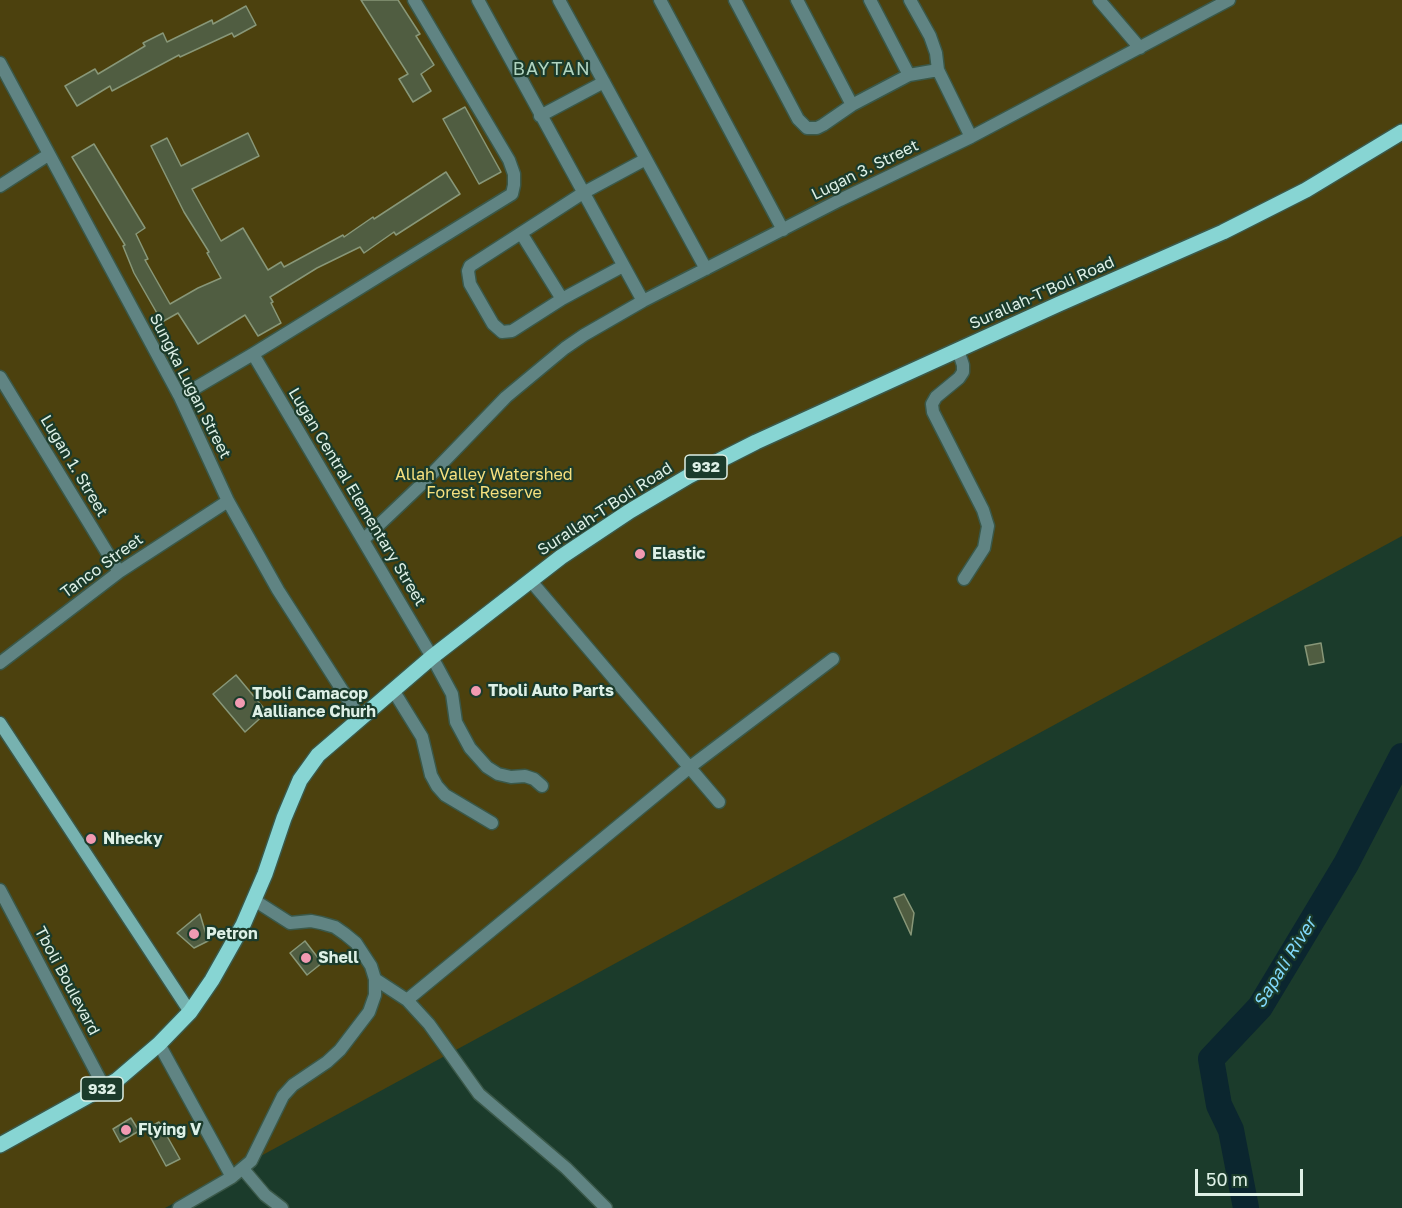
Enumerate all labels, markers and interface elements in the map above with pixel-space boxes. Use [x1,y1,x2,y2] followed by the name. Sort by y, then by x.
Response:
[513,58,591,80] district label: BAYTAN
[808,136,922,204] street label: Lugan 3. Street
[967,252,1117,334] street label: Surallah-T'Boli Road
[145,310,235,462] street label: Sungka Lugan Street
[284,384,430,610] street label: Lugan Central Elementary Street
[36,412,112,520] street label: Lugan 1. Street
[685,455,727,479] road number: 932
[534,458,676,560] street label: Surallah-T'Boli Road
[395,465,573,503] park label: Allah Valley Watershed Forest Reserve
[57,530,147,602] street label: Tanco Street
[652,544,705,564] place label: Elastic
[633,547,647,561] marker: Elastic
[488,681,614,701] place label: Tboli Auto Parts
[252,684,376,722] place label: Tboli Camacop Aalliance Churh
[469,684,483,698] marker: Tboli Auto Parts
[233,696,247,710] marker: Tboli Camacop Aalliance Churh
[103,829,163,849] place label: Nhecky
[84,832,98,846] marker: Nhecky
[1249,914,1321,1012] water label: Sapali River
[30,923,104,1039] street label: Tboli Boulevard
[206,924,258,944] place label: Petron
[187,927,201,941] marker: Petron
[318,948,359,968] place label: Shell
[299,951,313,965] marker: Shell
[81,1077,123,1101] road number: 932
[138,1120,201,1140] place label: Flying V
[119,1123,133,1137] marker: Flying V
[1198,1157,1306,1195] scale bar
[1206,1168,1248,1190] text: 50 m

